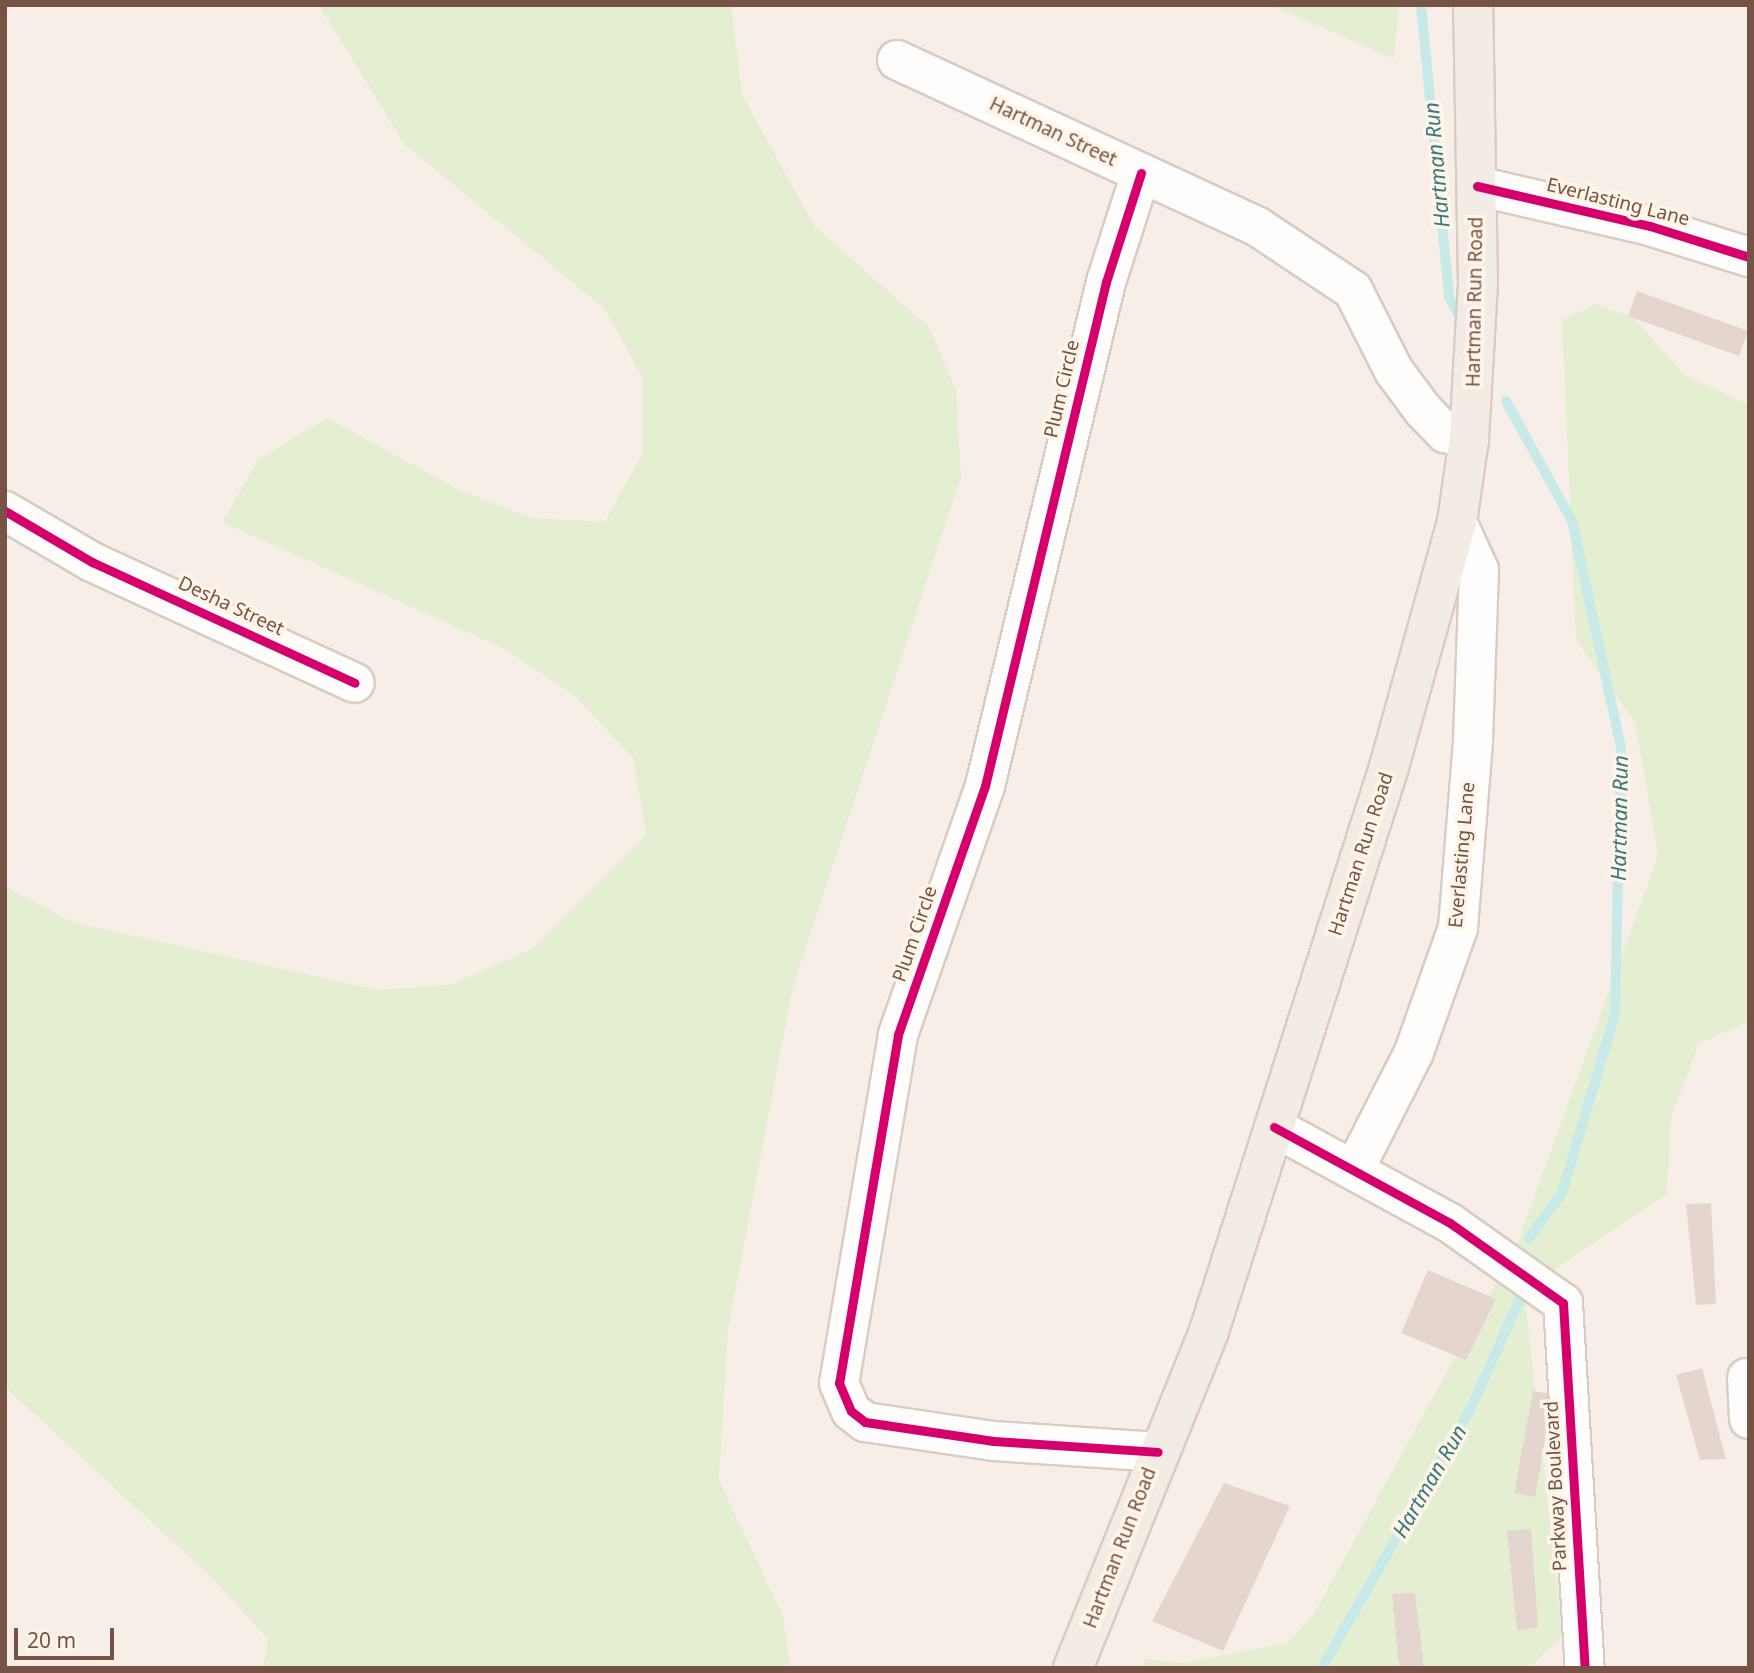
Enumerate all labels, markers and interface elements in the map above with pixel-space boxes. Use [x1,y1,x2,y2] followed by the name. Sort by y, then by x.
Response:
[986,93,1120,171] street label: Hartman Street
[1418,101,1454,229] water label: Hartman Run
[1544,173,1692,231] street label: Everlasting Lane
[1462,217,1488,387] street label: Hartman Run Road
[1040,338,1084,440] street label: Plum Circle
[174,572,288,640] street label: Desha Street
[1605,755,1633,881] water label: Hartman Run
[1324,769,1398,939] street label: Hartman Run Road
[1444,781,1480,929] street label: Everlasting Lane
[888,883,942,985] street label: Plum Circle
[1540,1400,1572,1572] street label: Parkway Boulevard
[1387,1420,1471,1542] water label: Hartman Run
[1079,1464,1161,1632] street label: Hartman Run Road
[18,1614,117,1658] scale bar
[27,1626,76,1654] text: 20 m

